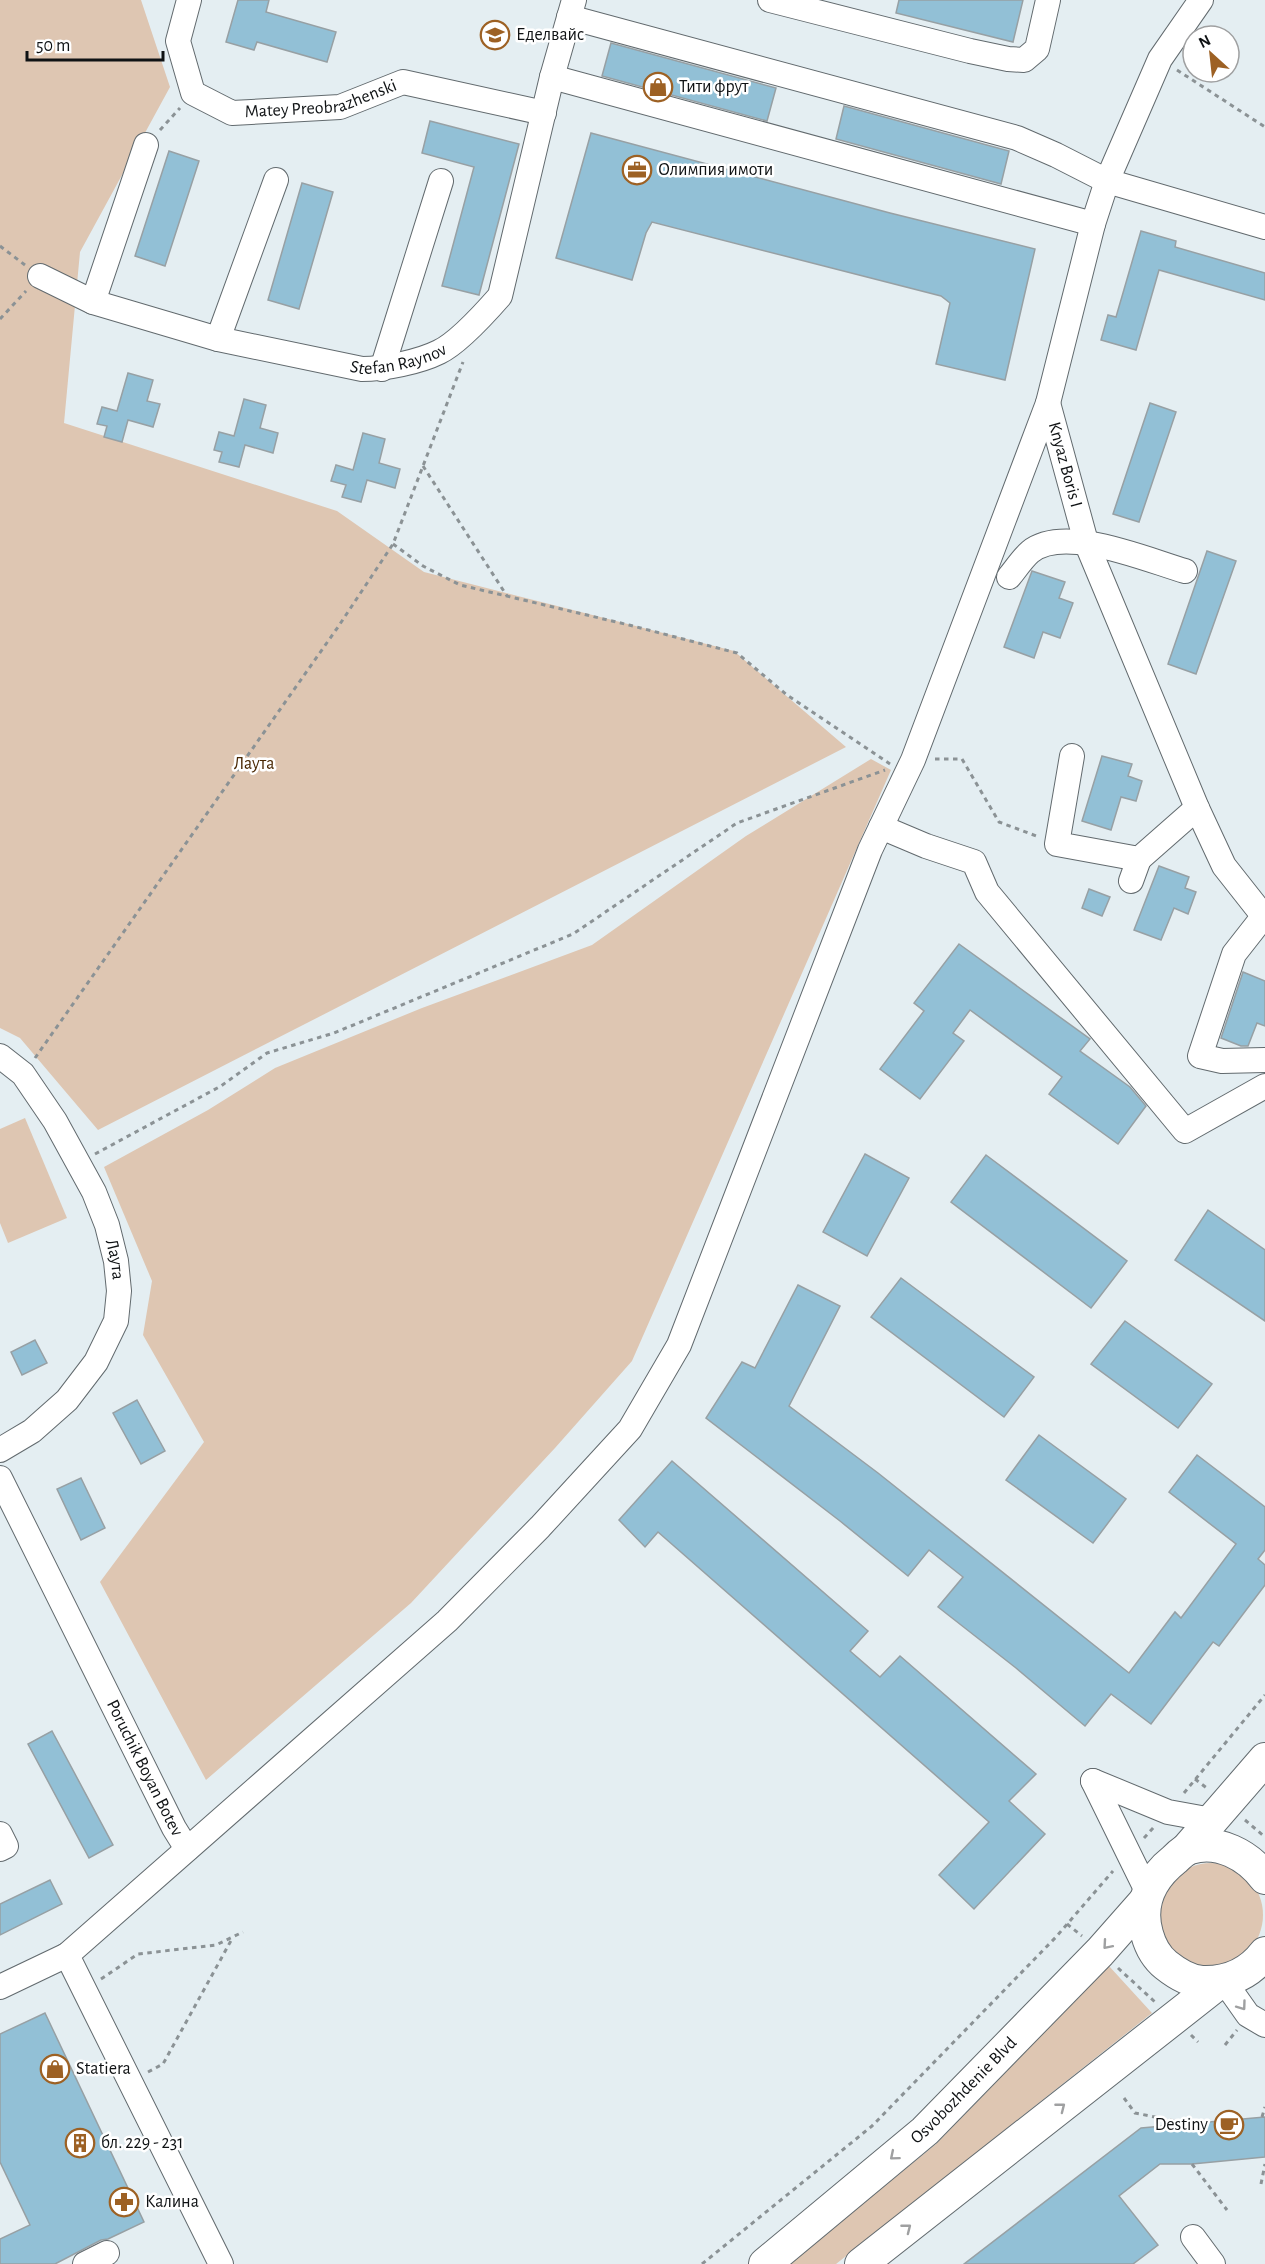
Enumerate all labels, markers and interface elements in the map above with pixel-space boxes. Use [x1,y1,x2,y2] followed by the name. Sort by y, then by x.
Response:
[479,19,511,51] school or university icon: Еделвайс
[27,24,164,62] scale bar
[1181,24,1241,84] north arrow
[516,26,584,44] place label: Еделвайс
[1196,32,1213,51] text: N
[36,37,70,55] text: 50 m
[642,71,674,103] shop icon: Тити фрут
[244,76,399,121] street label: Matey Preobrazhenski
[679,78,749,96] place label: Тити фрут
[621,154,653,186] office icon: Олимпия имоти
[658,161,773,179] place label: Олимпия имоти
[348,340,450,378] street label: Stefan Raynov
[1045,420,1085,509] street label: Knyaz Boris I
[234,755,274,773] park label: Лаута
[102,1237,127,1281] street label: Лаута
[103,1697,186,1840] street label: Poruchik Boyan Botev
[1103,1938,1114,1949] one-way arrow
[1235,1999,1246,2010] one-way arrow
[908,2034,1020,2148] street label: Osvobozhdenie Blvd
[39,2053,71,2085] shop icon: Statiera
[76,2060,131,2078] place label: Statiera
[1054,2104,1065,2115] one-way arrow
[1213,2109,1245,2141] cafe icon: Destiny
[1155,2116,1208,2134] place label: Destiny
[64,2127,96,2159] building icon: бл. 229 - 231
[101,2133,183,2152] place label: бл. 229 - 231
[890,2149,901,2160] one-way arrow
[108,2186,140,2218] pharmacy icon: Калина
[145,2193,199,2211] place label: Калина
[901,2224,912,2235] one-way arrow

